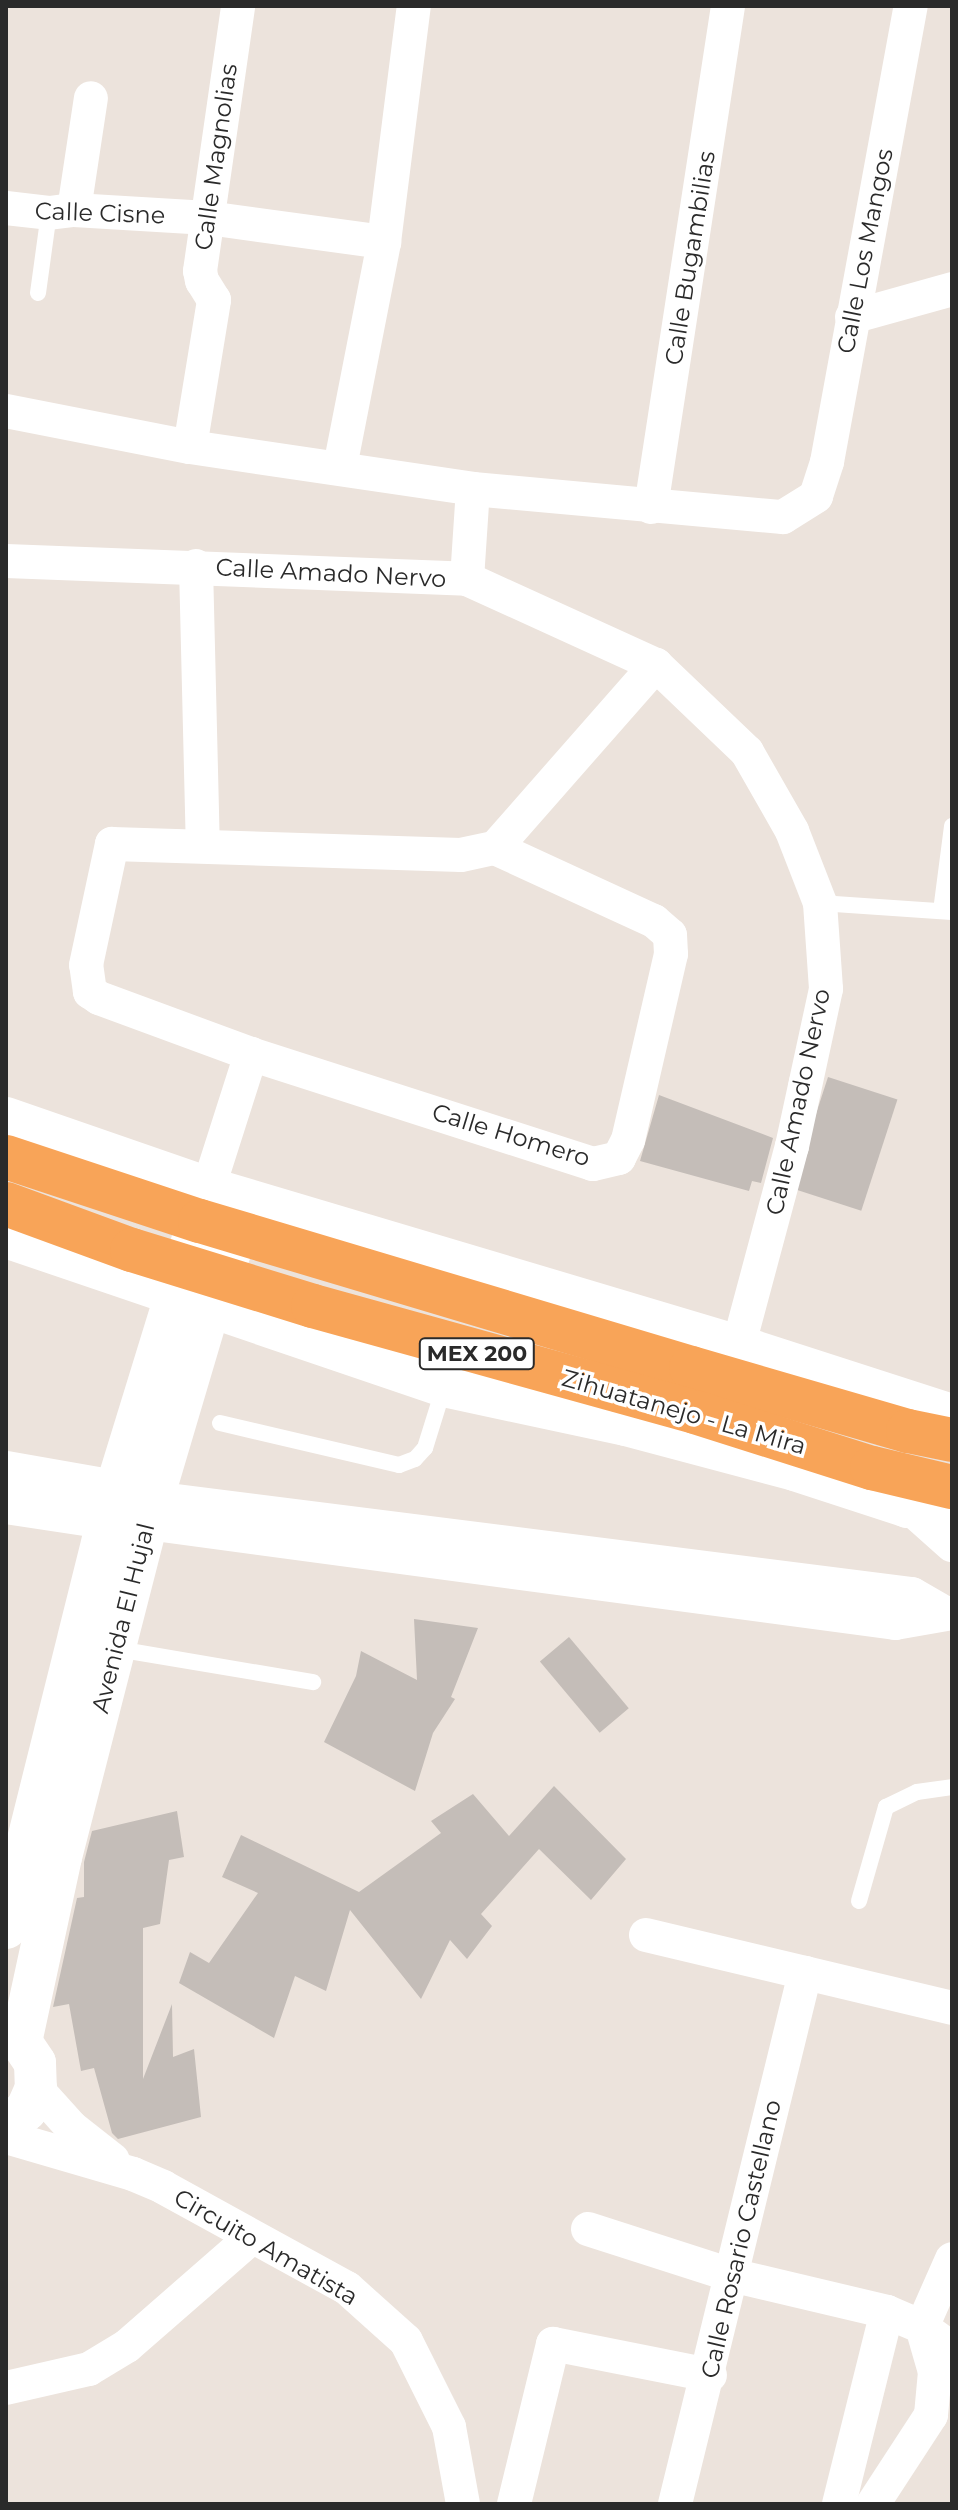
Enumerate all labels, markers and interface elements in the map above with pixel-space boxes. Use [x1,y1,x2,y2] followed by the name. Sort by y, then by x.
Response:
[189,62,243,252] street label: Calle Magnolias
[831,146,899,356] street label: Calle Los Mangos
[659,149,721,367] street label: Calle Bugambilias
[34,196,166,230] street label: Calle Cisne
[215,553,447,593] street label: Calle Amado Nervo
[760,986,836,1218] street label: Calle Amado Nervo
[429,1097,593,1173] street label: Calle Homero
[417,1336,537,1372] road number: MEX 200
[559,1363,809,1461] street label: Zihuatanejo - La Mira
[85,1520,161,1716] street label: Avenida El Hujal
[695,2097,787,2381] street label: Calle Rosario Castellano
[169,2183,363,2311] street label: Circuito Amatista

